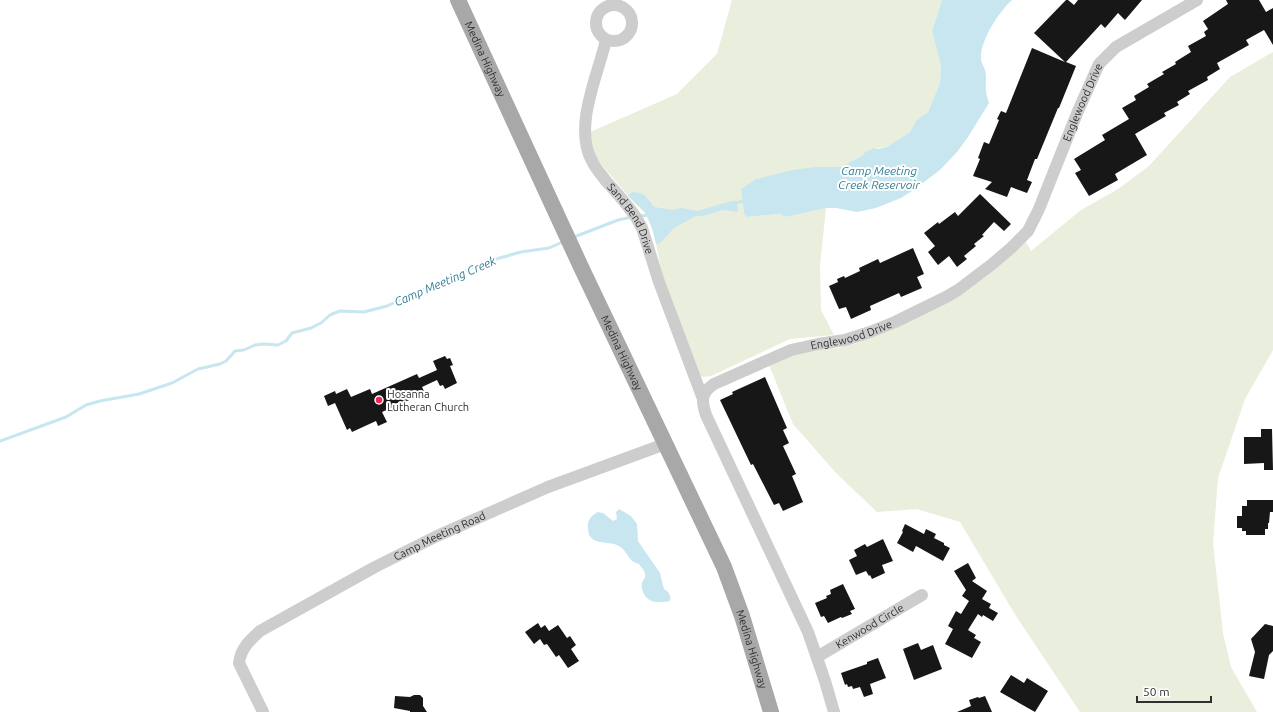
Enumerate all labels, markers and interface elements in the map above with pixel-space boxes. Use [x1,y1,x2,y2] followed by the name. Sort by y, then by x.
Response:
[463,19,508,99] street label: Medina Highway
[1060,61,1105,143] street label: Englewood Drive
[838,164,920,191] water label: Camp Meeting Creek Reservoir
[605,181,656,255] street label: Sand Bend Drive
[392,253,499,308] water label: Camp Meeting Creek
[599,313,645,393] street label: Medina Highway
[809,318,894,351] street label: Englewood Drive
[387,388,469,413] place label: Hosanna Lutheran Church
[374,395,384,405] marker: Hosanna Lutheran Church
[392,509,487,563] street label: Camp Meeting Road
[833,601,906,651] street label: Kenwood Circle
[734,608,770,691] street label: Medina Highway
[1137,678,1211,704] scale bar
[1143,685,1170,698] text: 50 m

